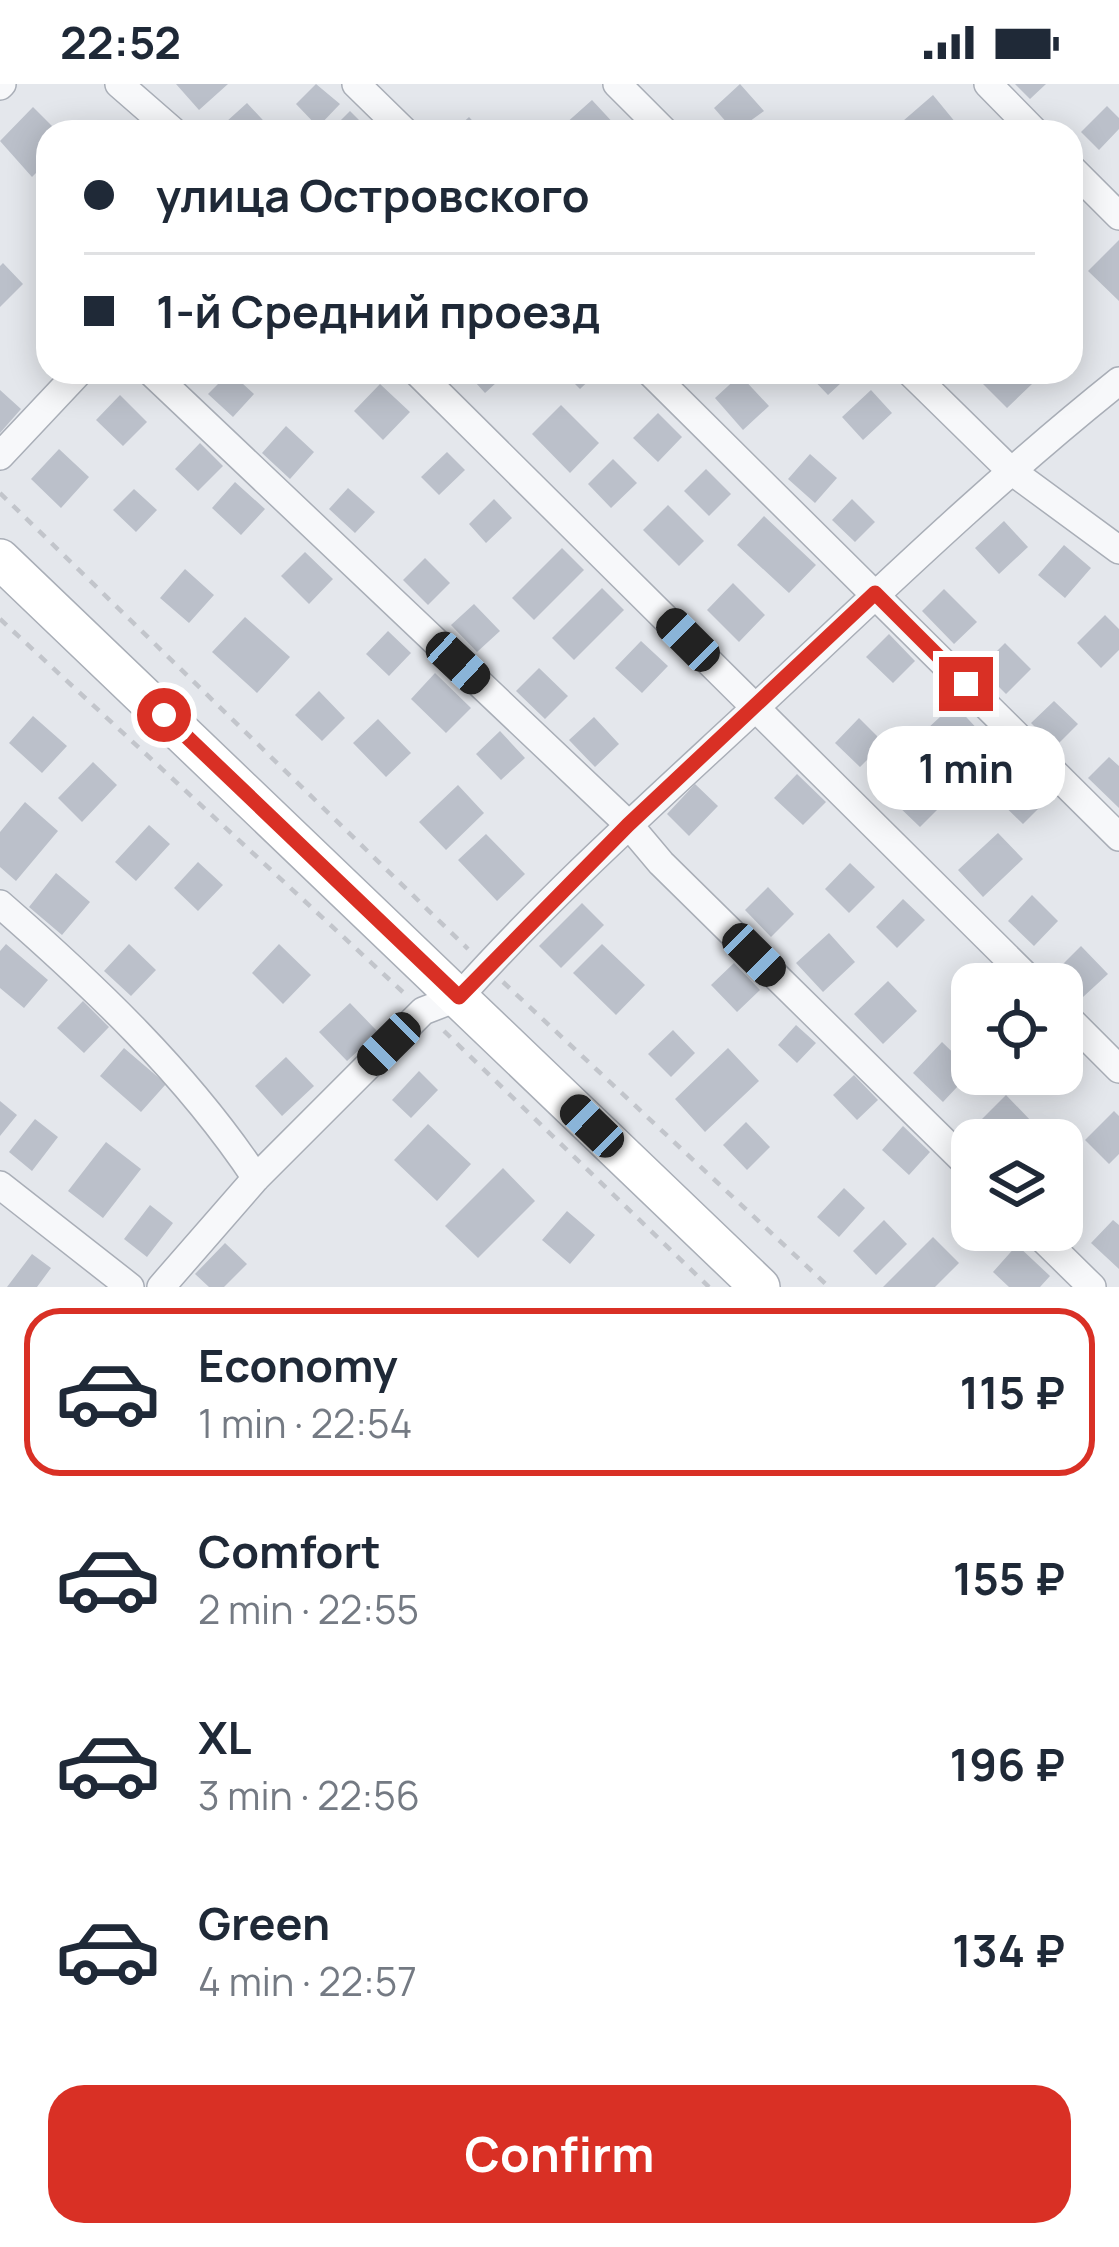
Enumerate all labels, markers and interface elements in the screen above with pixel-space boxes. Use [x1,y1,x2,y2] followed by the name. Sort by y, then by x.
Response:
[60,11,181,73] text: 22:52
[156,164,590,226] text: улица Островского
[156,280,600,342] text: 1-й Средний проезд
[650,602,726,678] car
[419,625,497,701] car
[939,657,993,711] route end
[137,688,191,742] route start
[867,726,1065,810] callout: 1 min
[918,741,1014,795] text: 1 min
[716,917,792,993] car
[951,963,1083,1251] map controls
[951,963,1083,1095] button: locate
[351,1006,427,1082] car
[554,1088,630,1164] car
[951,1119,1083,1251] button: layers
[198,1334,398,1396] text: Economy
[54,1338,162,1446] icon: car
[959,1361,1065,1423] text: 115 ₽
[198,1396,412,1450] text: 1 min · 22:54
[198,1520,381,1582] text: Comfort
[54,1524,162,1632] icon: car
[953,1547,1065,1609] text: 155 ₽
[198,1582,419,1636] text: 2 min · 22:55
[198,1706,252,1768] text: XL
[54,1710,162,1818] icon: car
[950,1733,1065,1795] text: 196 ₽
[198,1768,420,1822] text: 3 min · 22:56
[198,1892,330,1954] text: Green
[54,1896,162,2004] icon: car
[952,1919,1065,1981] text: 134 ₽
[198,1954,417,2008] text: 4 min · 22:57
[48,2085,1071,2223] button: Confirm

